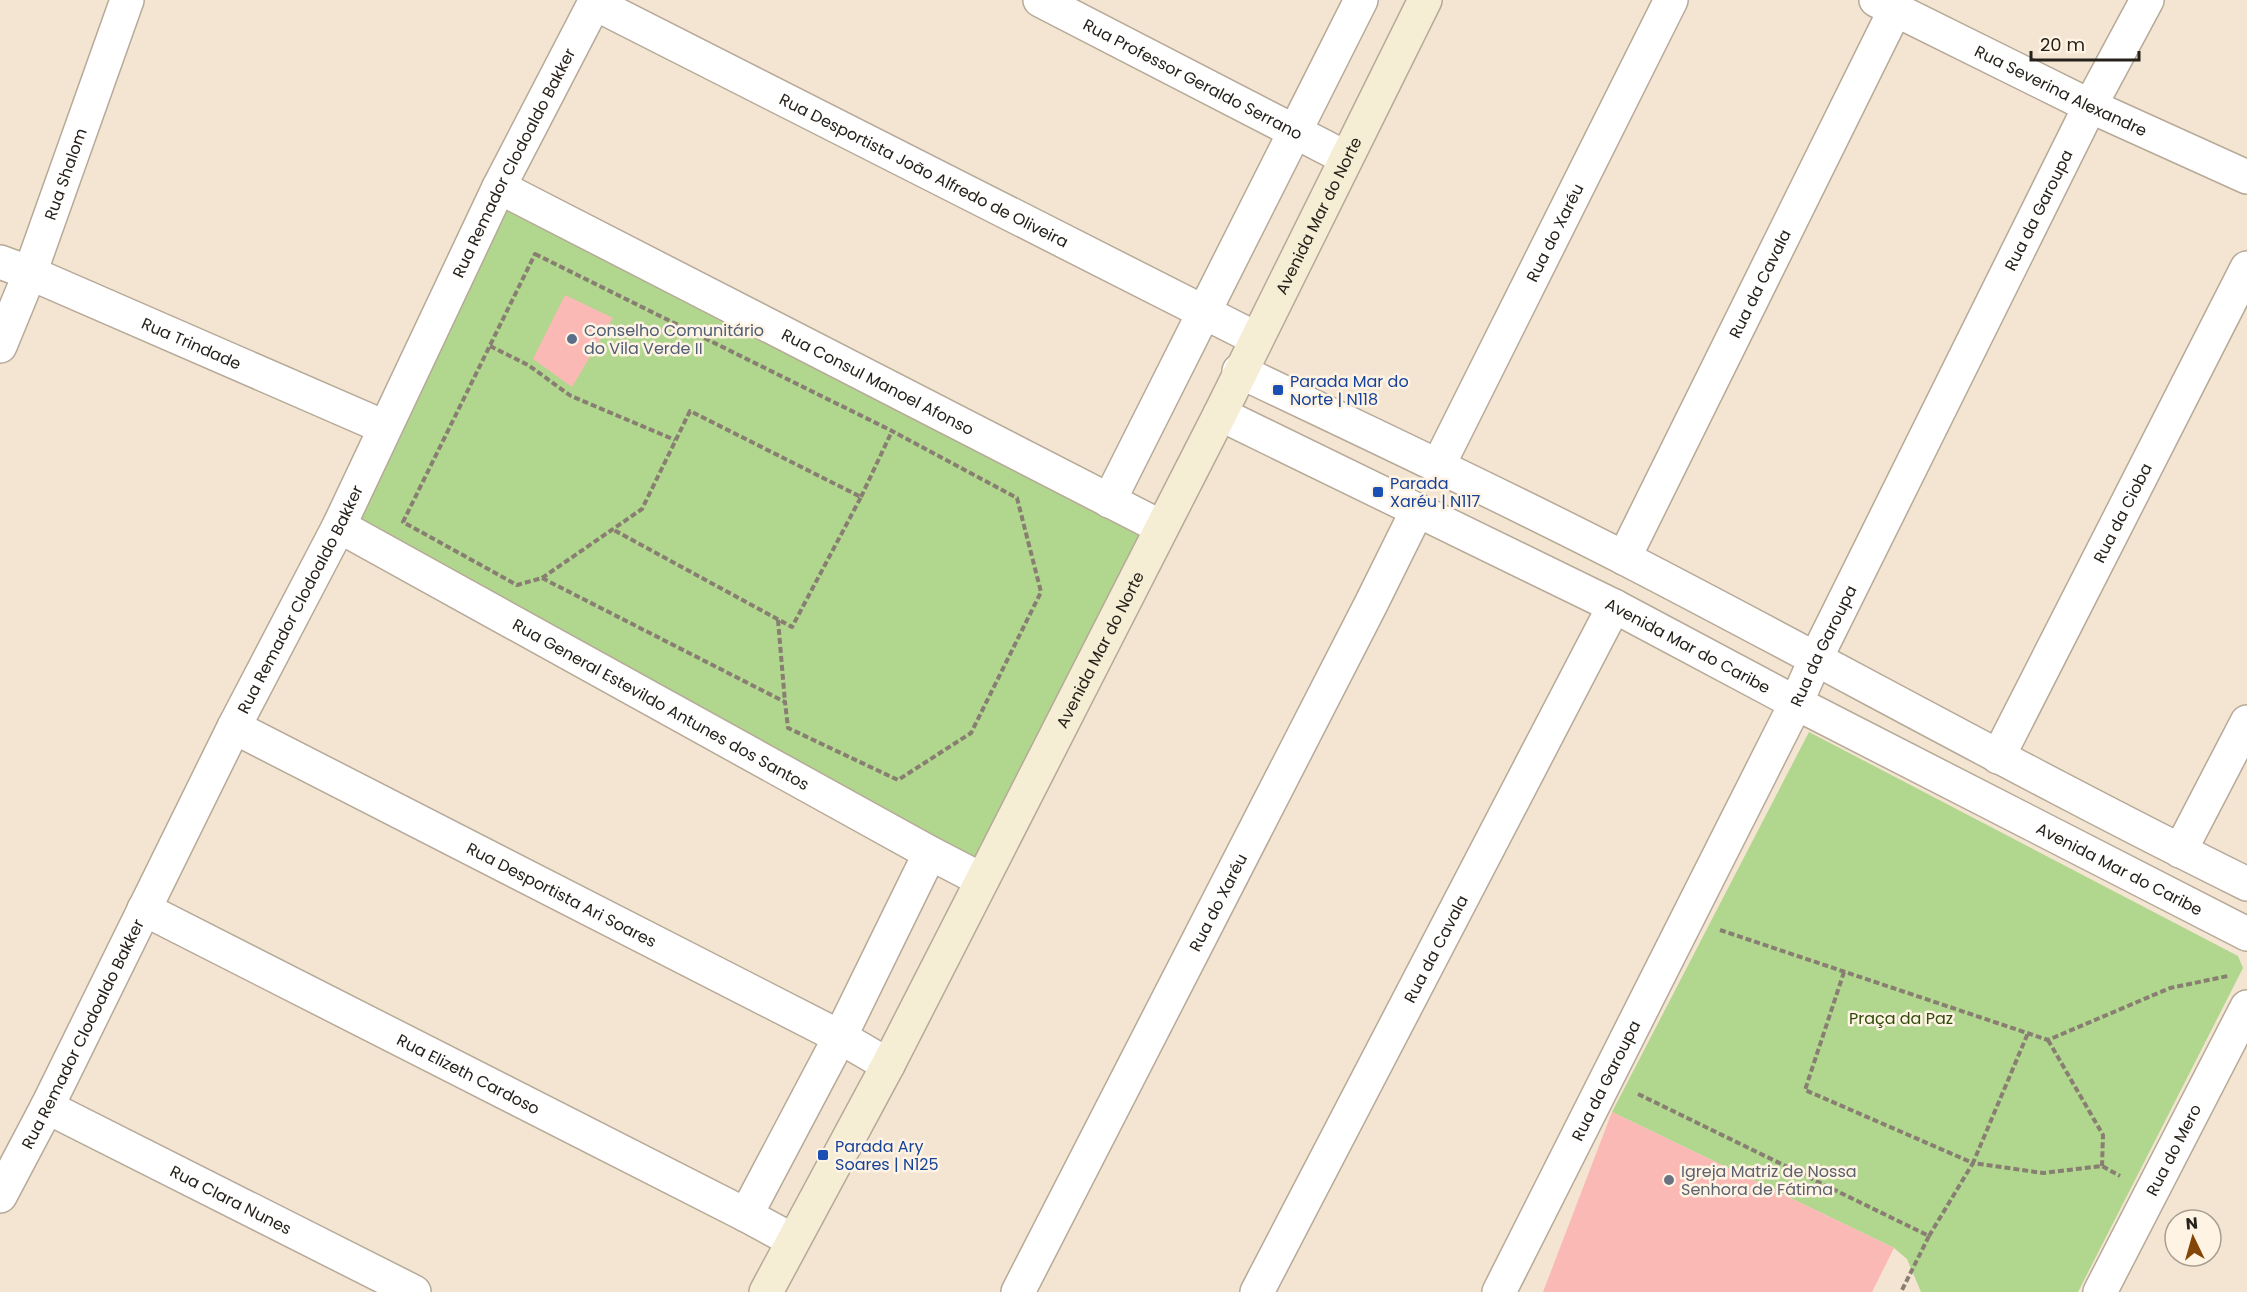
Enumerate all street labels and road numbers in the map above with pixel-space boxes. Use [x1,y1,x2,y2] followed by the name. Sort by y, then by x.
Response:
[1079,13,1307,145] street label: Rua Professor Geraldo Serrano
[1971,39,2151,142] street label: Rua Severina Alexandre
[446,44,581,281] street label: Rua Remador Clodoaldo Bakker
[776,87,1073,253] street label: Rua Desportista João Alfredo de Oliveira
[38,125,92,223] street label: Rua Shalom
[1270,133,1367,298] street label: Avenida Mar do Norte
[1999,146,2078,274] street label: Rua da Garoupa
[1520,179,1589,286] street label: Rua do Xaréu
[1723,225,1796,342] street label: Rua da Cavala
[138,311,245,375] street label: Rua Trindade
[778,323,978,441] street label: Rua Consul Manoel Afonso
[2087,459,2157,567] street label: Rua da Cioba
[232,481,368,717] street label: Rua Remador Clodoaldo Bakker
[1050,567,1149,732] street label: Avenida Mar do Norte
[1784,581,1862,710] street label: Rua da Garoupa
[1602,592,1774,699] street label: Avenida Mar do Caribe
[509,613,813,796] street label: Rua General Estevildo Antunes dos Santos
[2032,817,2207,921] street label: Avenida Mar do Caribe
[463,836,661,953] street label: Rua Desportista Ari Soares
[1183,849,1253,955] street label: Rua do Xaréu
[1398,891,1473,1007] street label: Rua da Cavala
[15,915,149,1153] street label: Rua Remador Clodoaldo Bakker
[1566,1016,1646,1145] street label: Rua da Garoupa
[393,1028,544,1120] street label: Rua Elizeth Cardoso
[2140,1100,2207,1200] street label: Rua do Mero
[166,1159,296,1240] street label: Rua Clara Nunes

